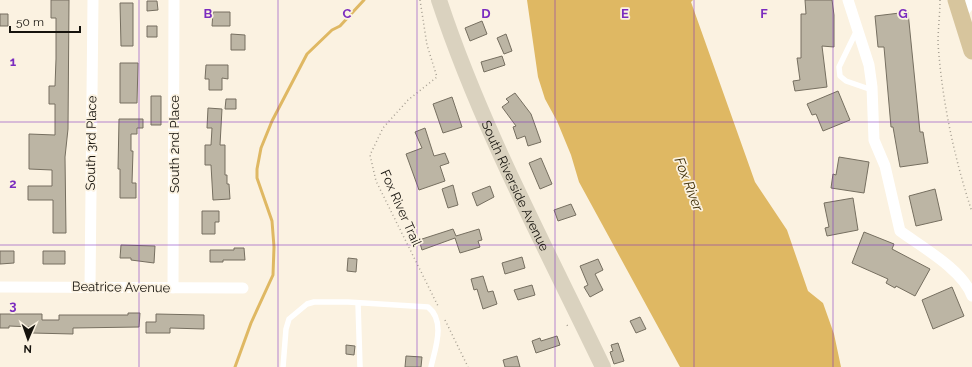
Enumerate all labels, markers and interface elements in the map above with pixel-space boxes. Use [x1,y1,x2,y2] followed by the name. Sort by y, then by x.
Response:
[204,6,213,21] text: B
[343,6,352,21] text: C
[481,6,491,21] text: D
[621,6,629,21] text: E
[760,6,768,21] text: F
[898,6,908,21] text: G
[10,8,80,34] scale bar
[16,15,44,29] text: 50 m
[10,54,17,69] text: 1
[83,95,99,190] street label: South 3rd Place
[167,95,182,193] street label: South 2nd Place
[479,118,553,254] street label: South Riverside Avenue
[671,155,707,214] water label: Fox River
[377,167,425,249] street label: Fox River Trail
[9,176,17,191] text: 2
[72,279,171,295] street label: Beatrice Avenue
[9,298,17,313] text: 3
[8,319,48,359] north arrow
[23,342,32,355] text: N

